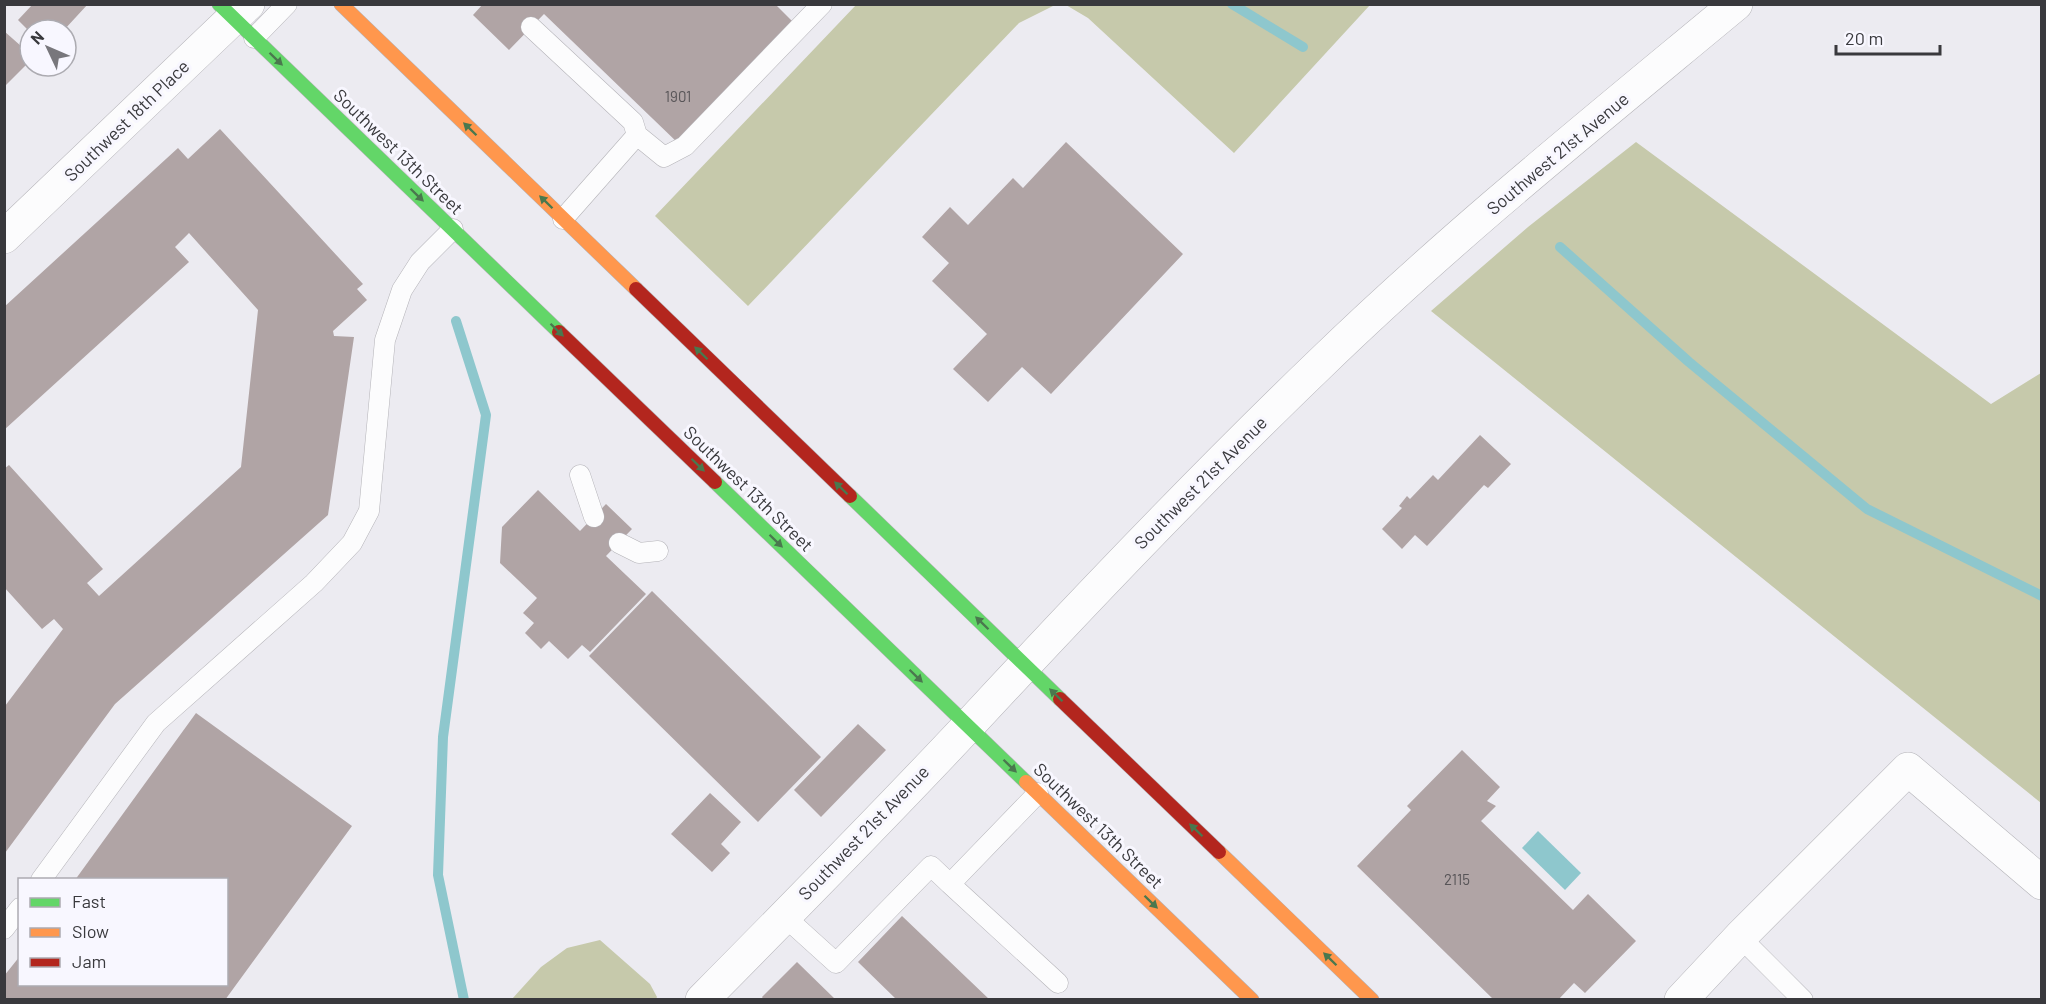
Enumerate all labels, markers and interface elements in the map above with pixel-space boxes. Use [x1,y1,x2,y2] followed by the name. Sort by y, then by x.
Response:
[18,18,78,78] north arrow
[1836,18,1940,56] scale bar
[26,27,47,48] text: N
[1845,27,1883,49] text: 20 m
[269,52,283,66] one-way arrow
[59,55,193,186] street label: Southwest 18th Place
[329,84,468,219] street label: Southwest 13th Street
[665,87,691,105] house number: 1901
[1482,87,1633,219] street label: Southwest 21st Avenue
[462,122,477,136] one-way arrow
[409,187,423,201] one-way arrow
[539,196,553,210] one-way arrow
[549,323,564,336] one-way arrow
[695,346,709,360] one-way arrow
[1129,411,1271,553] street label: Southwest 21st Avenue
[679,421,818,556] street label: Southwest 13th Street
[690,458,705,472] one-way arrow
[834,481,849,495] one-way arrow
[769,533,783,547] one-way arrow
[975,617,989,631] one-way arrow
[909,669,924,683] one-way arrow
[1048,688,1063,702] one-way arrow
[1029,758,1168,893] street label: Southwest 13th Street
[1003,759,1017,773] one-way arrow
[793,760,933,904] street label: Southwest 21st Avenue
[1189,823,1204,837] one-way arrow
[1444,870,1470,888] house number: 2115
[18,878,228,986] legend
[72,890,106,912] text: Fast
[1143,895,1158,909] one-way arrow
[72,920,109,942] text: Slow
[72,950,106,972] text: Jam
[1322,952,1337,966] one-way arrow

